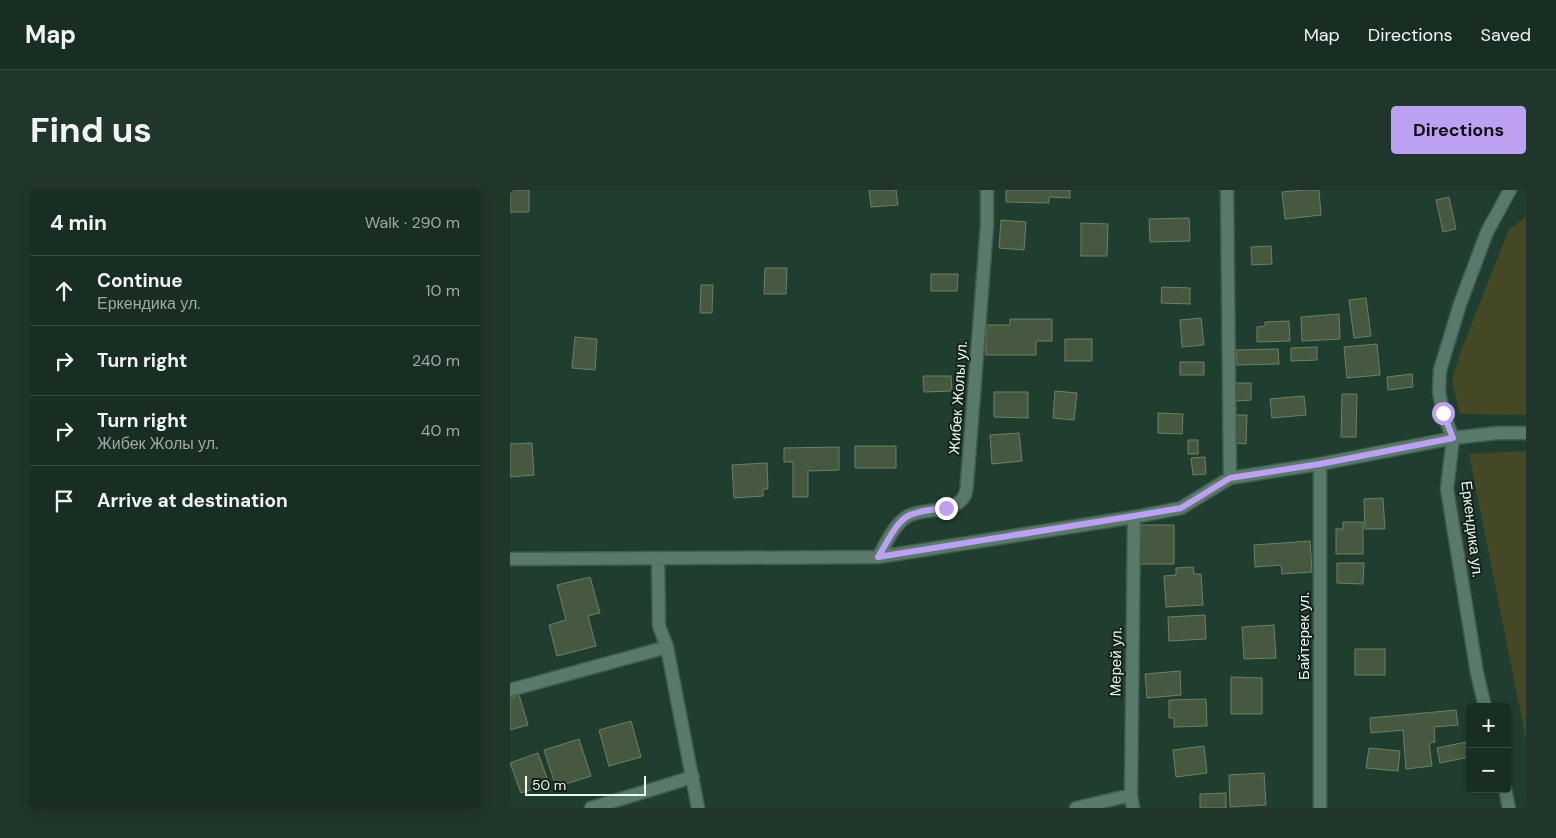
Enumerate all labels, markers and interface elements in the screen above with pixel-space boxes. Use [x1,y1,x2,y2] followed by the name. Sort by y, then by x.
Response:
[25,19,76,50] text: Map
[1304,23,1340,47] text: Map
[1368,23,1453,47] text: Directions
[1481,23,1531,47] text: Saved
[1391,106,1526,154] button: Directions
[30,107,152,153] text: Find us
[50,209,107,237] text: 4 min
[365,212,460,233] text: Walk · 290 m
[97,268,183,293] text: Continue
[50,277,78,305] icon: ahead
[426,280,460,301] text: 10 m
[97,293,200,314] text: Еркендика ул.
[944,341,972,455] street label: Жибек Жолы ул.
[50,347,78,375] icon: right
[97,348,187,373] text: Turn right
[412,350,460,371] text: 240 m
[1432,402,1455,425] route start
[97,408,187,433] text: Turn right
[50,417,78,445] icon: right
[421,420,460,441] text: 40 m
[97,433,218,454] text: Жибек Жолы ул.
[1456,480,1488,578] street label: Еркендика ул.
[50,487,78,515] icon: arrive
[97,488,288,513] text: Arrive at destination
[935,497,958,520] route end
[1294,592,1314,680] street label: Байтерек ул.
[1105,627,1127,697] street label: Мерей ул.
[1466,703,1511,793] map controls
[1466,703,1511,748] button: +
[1466,748,1511,793] button: −
[525,773,646,796] scale bar
[532,776,566,794] text: 50 m

